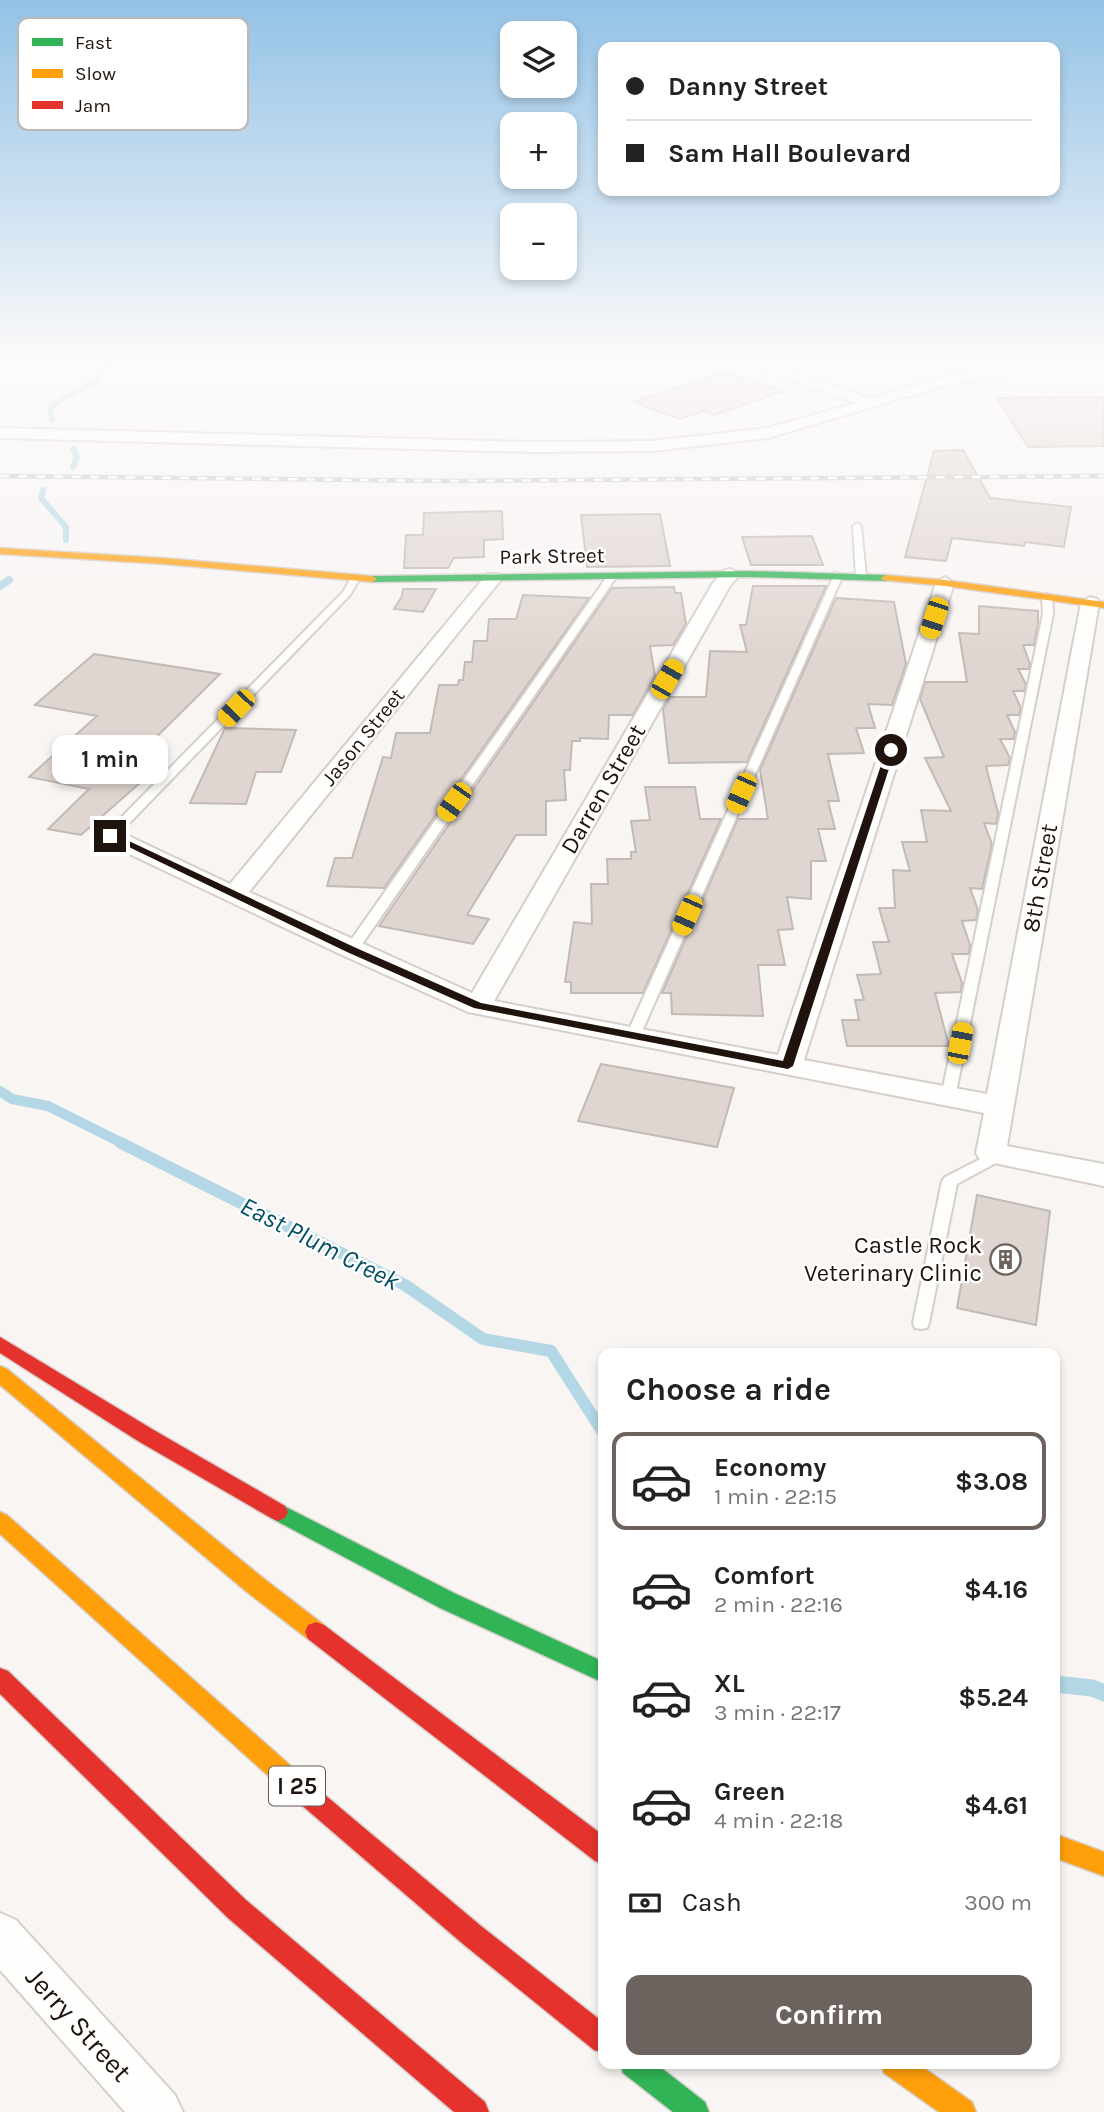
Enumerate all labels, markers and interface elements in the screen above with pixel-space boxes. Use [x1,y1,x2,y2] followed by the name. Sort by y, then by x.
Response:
[18,18,248,130] legend
[500,21,577,280] map controls
[500,21,577,98] button: layers
[75,32,112,54] text: Fast
[75,63,116,85] text: Slow
[668,71,828,102] text: Danny Street
[75,95,111,117] text: Jam
[500,112,577,189] button: +
[668,138,911,169] text: Sam Hall Boulevard
[500,203,577,280] button: −
[499,543,605,569] street label: Park Street
[918,595,951,641] car
[648,656,687,702] car
[317,684,409,790] street label: Jason Street
[214,686,259,730] car
[555,719,651,859] street label: Darren Street
[52,734,168,784] callout: 1 min
[875,734,907,766] route start
[81,746,139,773] text: 1 min
[723,770,760,816] car
[434,779,475,825] car
[94,820,126,852] route end
[1017,821,1063,935] street label: 8th Street
[669,892,706,938] car
[946,1020,975,1066] car
[235,1190,405,1297] water label: East Plum Creek
[804,1231,982,1287] place label: Castle Rock Veterinary Clinic
[988,1242,1022,1276] building icon: Castle Rock Veterinary Clinic
[626,1371,831,1408] text: Choose a ride
[630,1450,693,1513] icon: car
[714,1452,826,1483] text: Economy
[955,1466,1028,1497] text: $3.08
[714,1483,837,1510] text: 1 min · 22:15
[630,1558,693,1621] icon: car
[714,1560,815,1591] text: Comfort
[964,1574,1028,1605] text: $4.16
[714,1591,843,1618] text: 2 min · 22:16
[630,1666,693,1729] icon: car
[714,1668,745,1699] text: XL
[958,1682,1028,1713] text: $5.24
[714,1699,841,1726] text: 3 min · 22:17
[269,1766,325,1806] road number: I 25
[630,1774,693,1837] icon: car
[714,1776,786,1807] text: Green
[964,1790,1028,1821] text: $4.61
[714,1807,843,1834] text: 4 min · 22:18
[626,1884,664,1922] icon: cash
[682,1887,742,1918] text: Cash
[964,1889,1032,1916] text: 300 m
[19,1960,139,2088] street label: Jerry Street
[626,1975,1032,2055] button: Confirm

